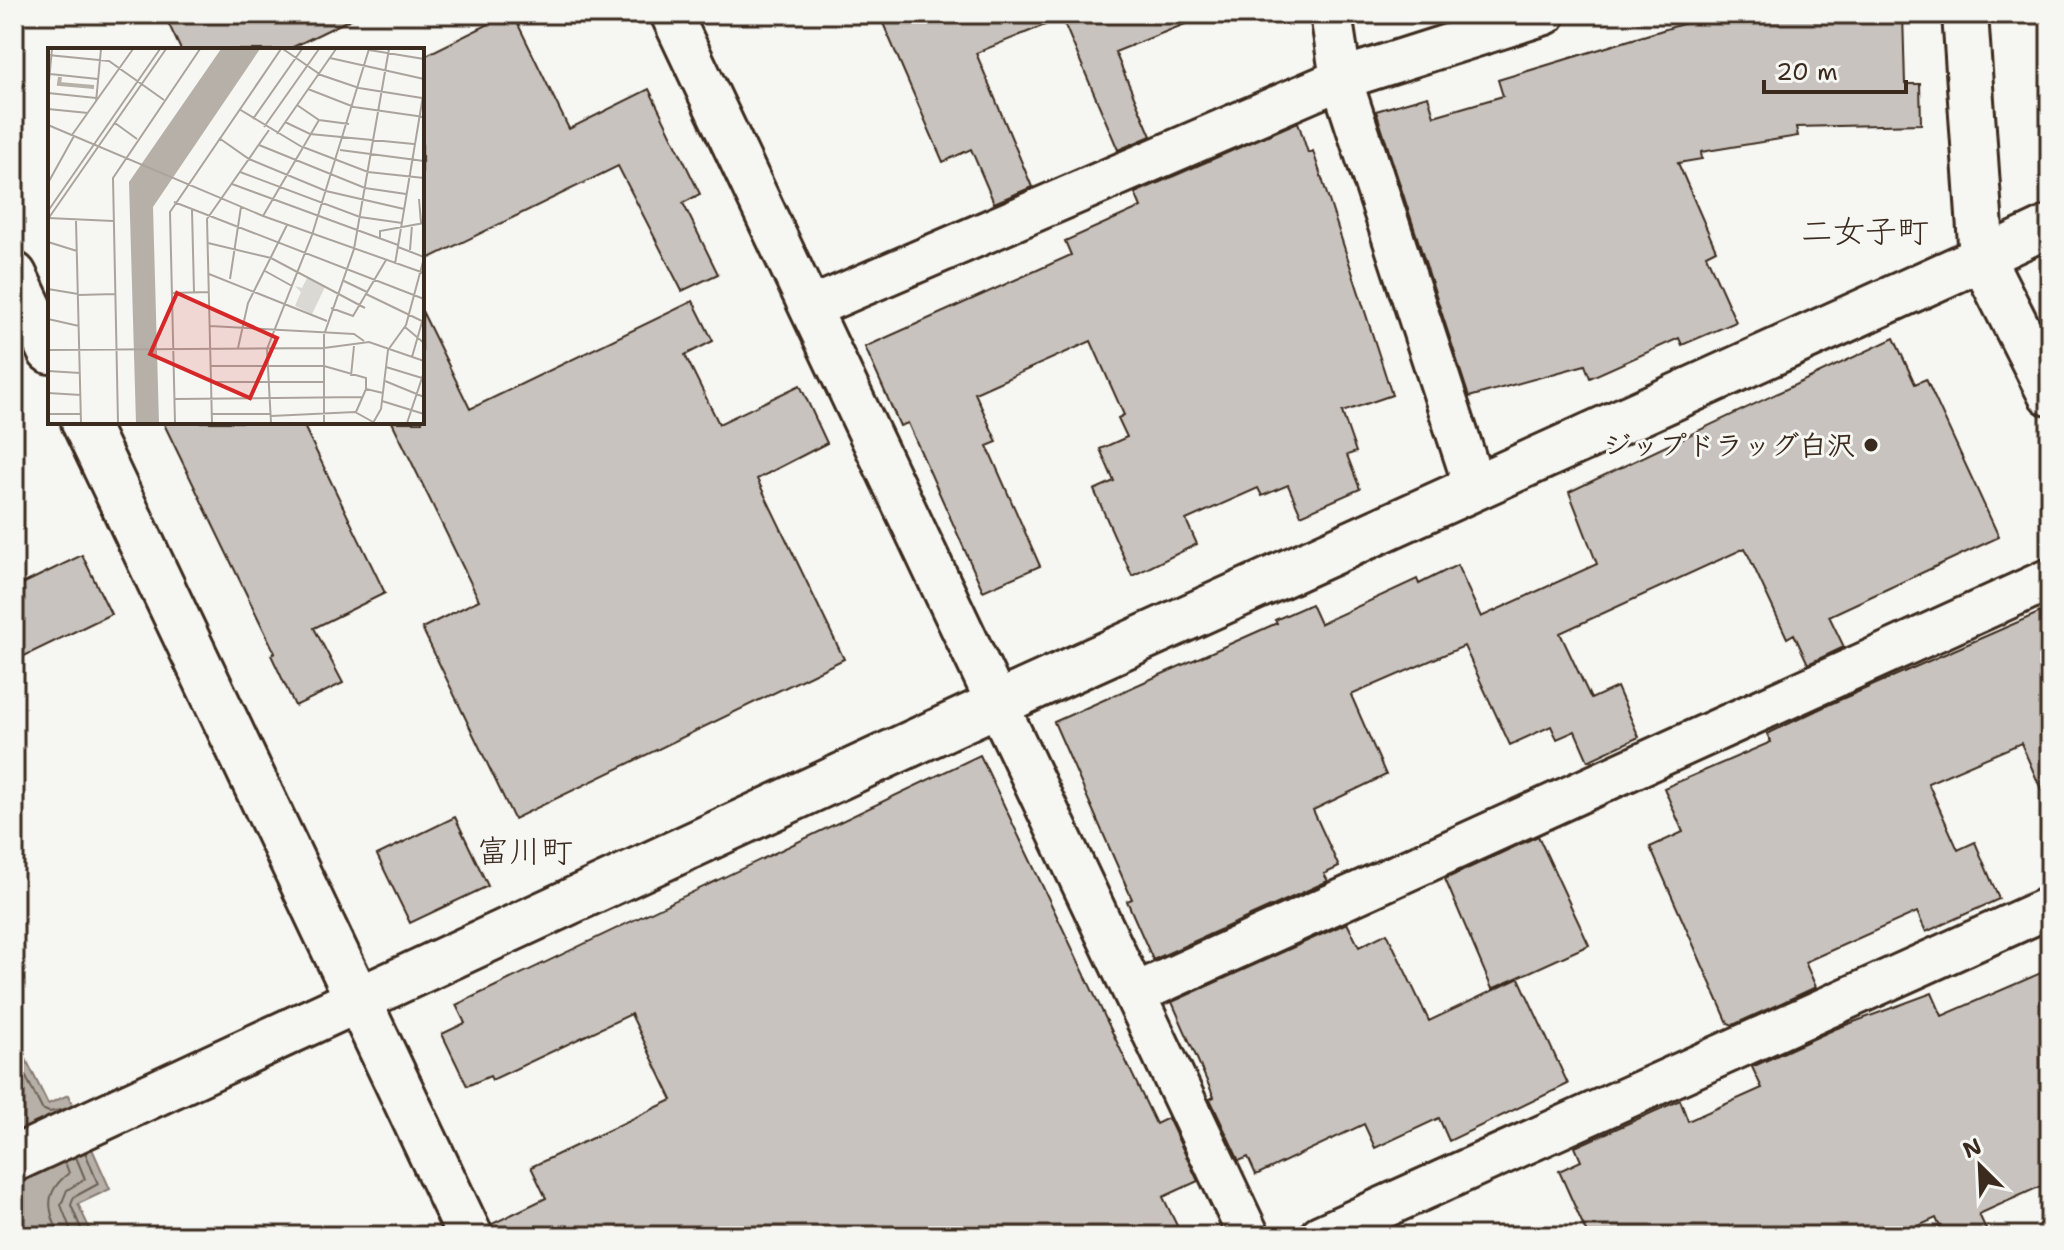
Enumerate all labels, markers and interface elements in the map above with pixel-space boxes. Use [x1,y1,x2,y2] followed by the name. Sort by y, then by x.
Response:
[1764,44,1906,94] scale bar
[48,48,424,424] inset map
[1776,56,1838,88] text: 20 m
[1801,209,1929,252] district label: 二女子町
[1603,426,1855,464] place label: ジップドラッグ白沢
[1862,436,1880,454] marker: ジップドラッグ白沢
[477,829,573,872] district label: 富川町
[1940,1126,2020,1206] north arrow
[1958,1131,1986,1165] text: N

